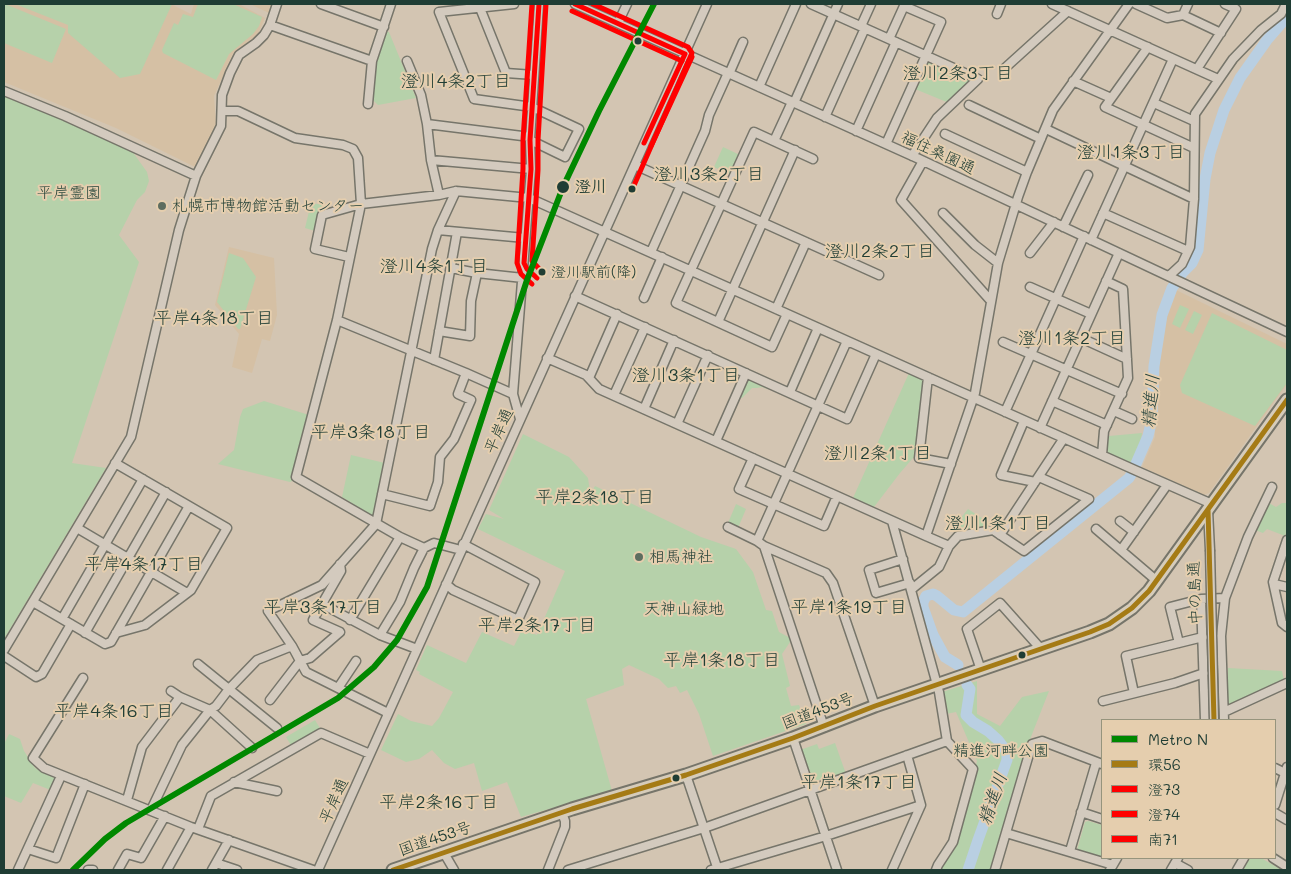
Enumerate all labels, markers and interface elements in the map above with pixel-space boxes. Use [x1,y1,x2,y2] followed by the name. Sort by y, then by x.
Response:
[633,36,643,46] unlabelled marker
[903,62,1013,84] district label: 澄川2条3丁目
[401,70,511,92] district label: 澄川4条2丁目
[898,127,978,179] street label: 福住桑園通
[1077,141,1185,163] district label: 澄川1条3丁目
[654,163,764,185] district label: 澄川3条2丁目
[575,177,607,197] place label: 澄川
[555,179,571,195] marker: 澄川
[37,183,101,203] park label: 平岸霊園
[627,184,637,194] unlabelled marker
[172,196,364,216] place label: 札幌市博物館活動センター
[156,200,168,212] marker: 札幌市博物館活動センター
[825,240,935,262] district label: 澄川2条2丁目
[380,255,488,277] district label: 澄川4条1丁目
[551,263,636,281] place label: 澄川駅前(降)
[537,267,547,277] marker: 澄川駅前(降)
[154,307,274,329] district label: 平岸4条18丁目
[1018,327,1126,349] district label: 澄川1条2丁目
[632,364,740,386] district label: 澄川3条1丁目
[1138,373,1164,429] water label: 精進川
[480,405,518,457] street label: 平岸通
[311,421,431,443] district label: 平岸3条18丁目
[824,442,932,464] district label: 澄川2条1丁目
[536,486,654,508] district label: 平岸2条18丁目
[945,512,1051,534] district label: 澄川1条1丁目
[649,547,713,567] place label: 相馬神社
[633,551,645,563] marker: 相馬神社
[85,553,203,575] district label: 平岸4条17丁目
[1184,561,1206,625] street label: 中の島通
[264,596,382,618] district label: 平岸3条17丁目
[791,596,907,618] district label: 平岸1条19丁目
[644,599,724,619] park label: 天神山緑地
[478,614,596,636] district label: 平岸2条17丁目
[664,649,780,671] district label: 平岸1条18丁目
[1017,650,1027,660] unlabelled marker
[779,688,857,734] street label: 国道453号
[54,700,174,722] district label: 平岸4条16丁目
[1101,719,1276,859] legend
[1148,729,1208,749] text: Metro N
[953,741,1049,761] park label: 精進河畔公園
[1148,754,1181,774] text: 環56
[974,770,1012,828] water label: 精進川
[801,771,917,793] district label: 平岸1条17丁目
[671,773,681,783] unlabelled marker
[315,775,353,827] street label: 平岸通
[1148,779,1180,799] text: 澄73
[380,791,498,813] district label: 平岸2条16丁目
[1148,804,1180,824] text: 澄74
[396,818,474,860] street label: 国道453号
[1148,829,1178,849] text: 南71

